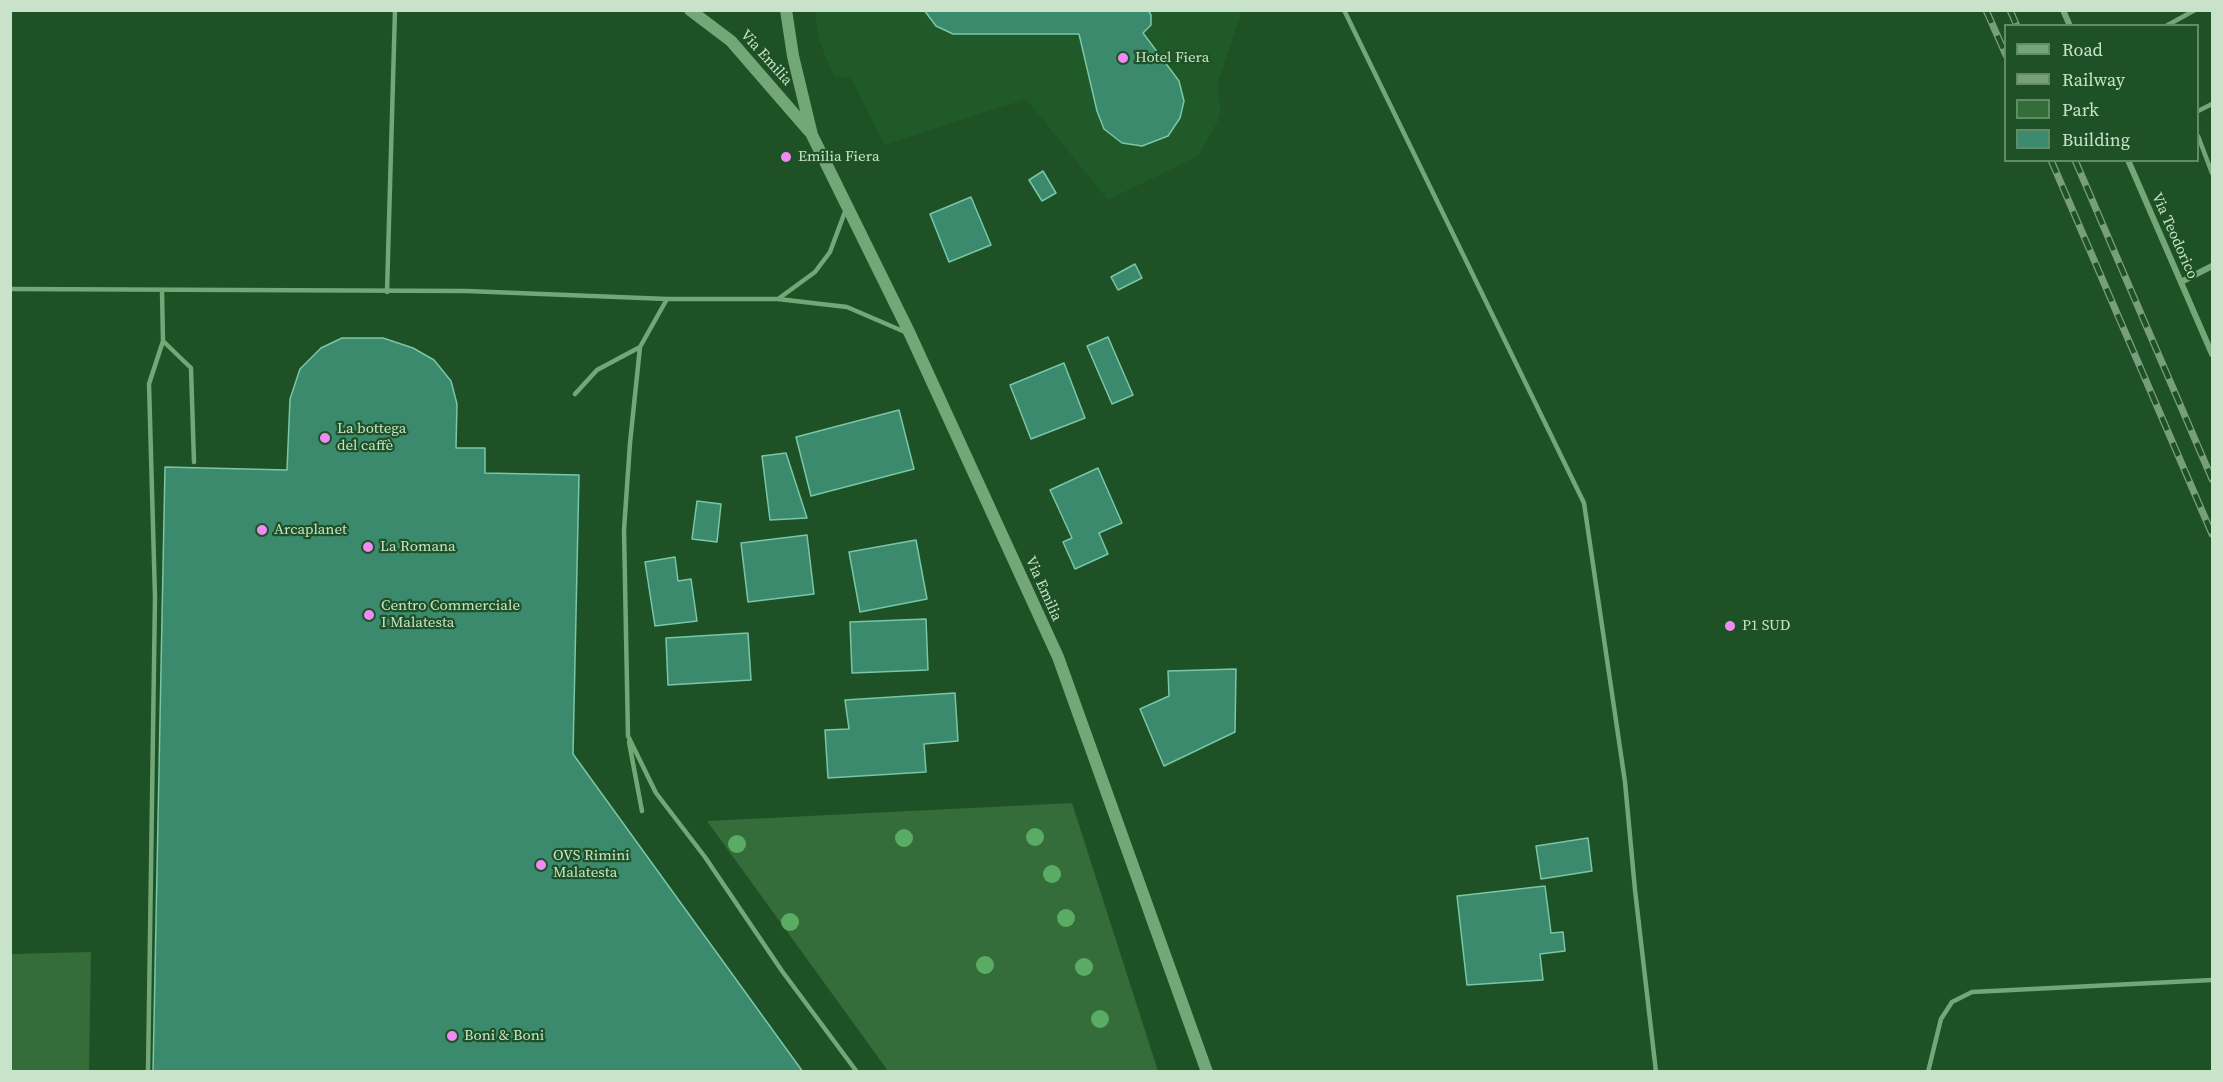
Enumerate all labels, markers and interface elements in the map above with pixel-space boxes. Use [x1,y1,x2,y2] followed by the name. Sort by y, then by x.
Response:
[2004,24,2199,162] legend
[736,26,796,90] street label: Via Emilia
[2062,37,2103,62] text: Road
[1135,49,1209,67] place label: Hotel Fiera
[1116,51,1130,65] marker: Hotel Fiera
[2062,67,2125,92] text: Railway
[2062,97,2099,122] text: Park
[2062,127,2130,152] text: Building
[798,148,880,166] place label: Emilia Fiera
[779,150,793,164] marker: Emilia Fiera
[2147,190,2201,282] street label: Via Teodorico
[337,420,406,455] place label: La bottega del caffè
[318,431,332,445] marker: La bottega del caffè
[274,521,347,539] place label: Arcaplanet
[255,523,269,537] marker: Arcaplanet
[380,538,456,556] place label: La Romana
[361,540,375,554] marker: La Romana
[1021,554,1065,624] street label: Via Emilia
[381,597,520,632] place label: Centro Commerciale I Malatesta
[362,608,376,622] marker: Centro Commerciale I Malatesta
[1742,617,1790,635] place label: P1 SUD
[1723,619,1737,633] marker: P1 SUD
[553,847,630,882] place label: OVS Rimini Malatesta
[534,858,548,872] marker: OVS Rimini Malatesta
[464,1027,544,1045] place label: Boni & Boni
[445,1029,459,1043] marker: Boni & Boni

